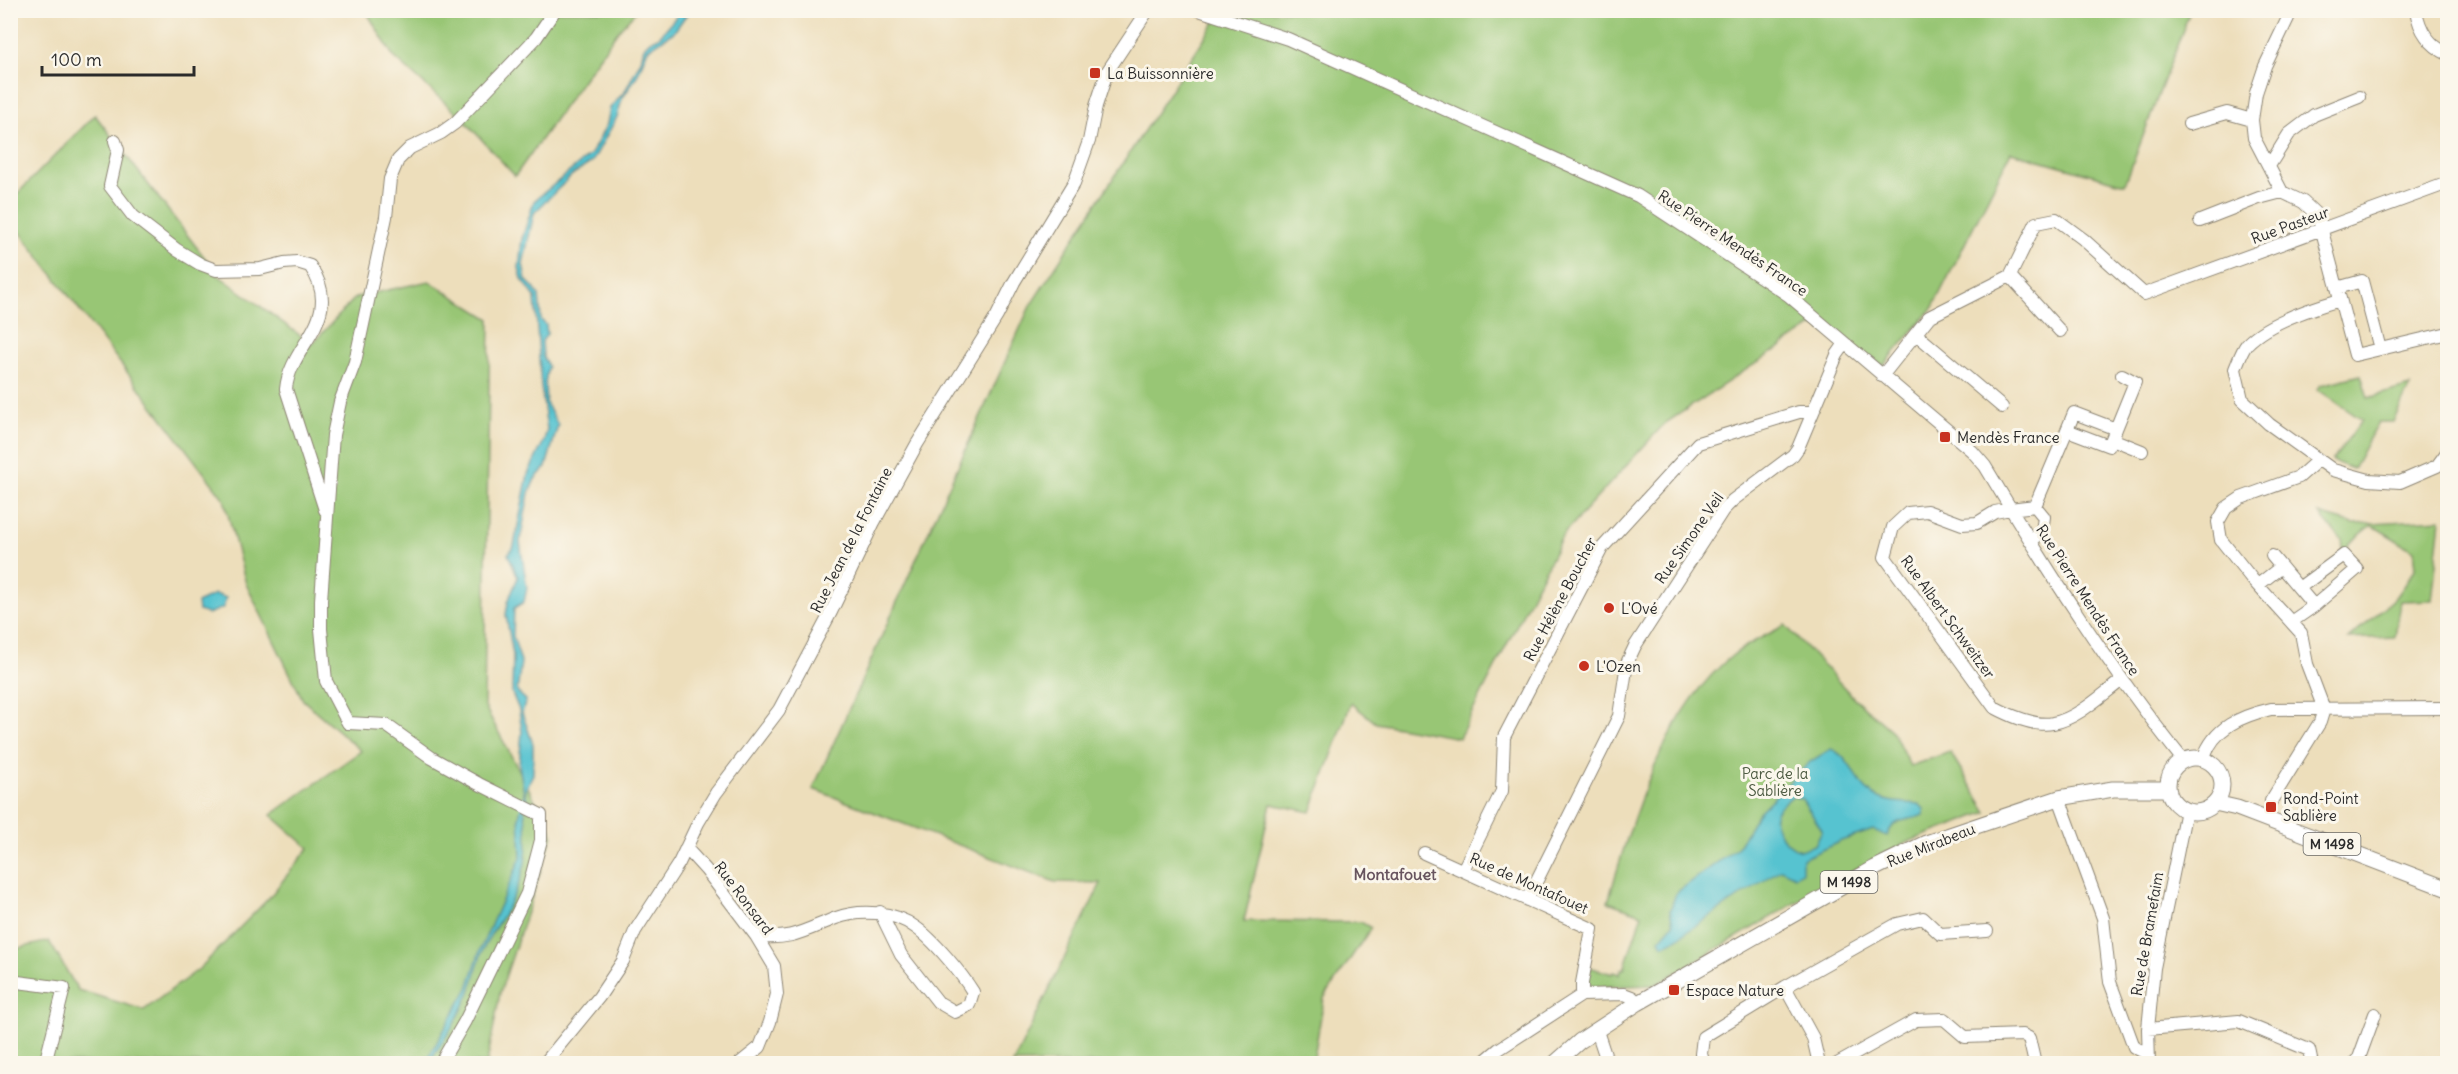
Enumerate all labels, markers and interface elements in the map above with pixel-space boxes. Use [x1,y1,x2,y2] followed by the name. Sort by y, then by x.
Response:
[42,39,194,77] scale bar
[51,48,102,71] text: 100 m
[1107,64,1214,83] place label: La Buissonnière
[1088,66,1102,80] marker: La Buissonnière
[1655,186,1811,300] street label: Rue Pierre Mendès France
[2248,202,2332,248] street label: Rue Pasteur
[1957,428,2060,447] place label: Mendès France
[1938,430,1952,444] marker: Mendès France
[806,464,896,616] street label: Rue Jean de la Fontaine
[1651,489,1727,587] street label: Rue Simone Veil
[2032,521,2144,679] street label: Rue Pierre Mendès France
[1519,534,1601,664] street label: Rue Hélène Boucher
[1897,552,1999,682] street label: Rue Albert Schweitzer
[1621,599,1658,618] place label: L'Ové
[1602,601,1616,615] marker: L'Ové
[1596,657,1641,676] place label: L'Ozen
[1577,659,1591,673] marker: L'Ozen
[1742,764,1809,800] park label: Parc de la Sablière
[2283,789,2359,825] place label: Rond-Point Sablière
[2264,800,2278,814] marker: Rond-Point Sablière
[1884,819,1978,871] street label: Rue Mirabeau
[2304,833,2360,855] road number: M 1498
[1467,848,1591,918] street label: Rue de Montafouet
[710,858,778,938] street label: Rue Ronsard
[1354,864,1437,884] district label: Montafouet
[1820,871,1878,893] road number: M 1498
[2127,871,2167,997] street label: Rue de Bramefaim
[1686,981,1784,1000] place label: Espace Nature
[1667,983,1681,997] marker: Espace Nature

